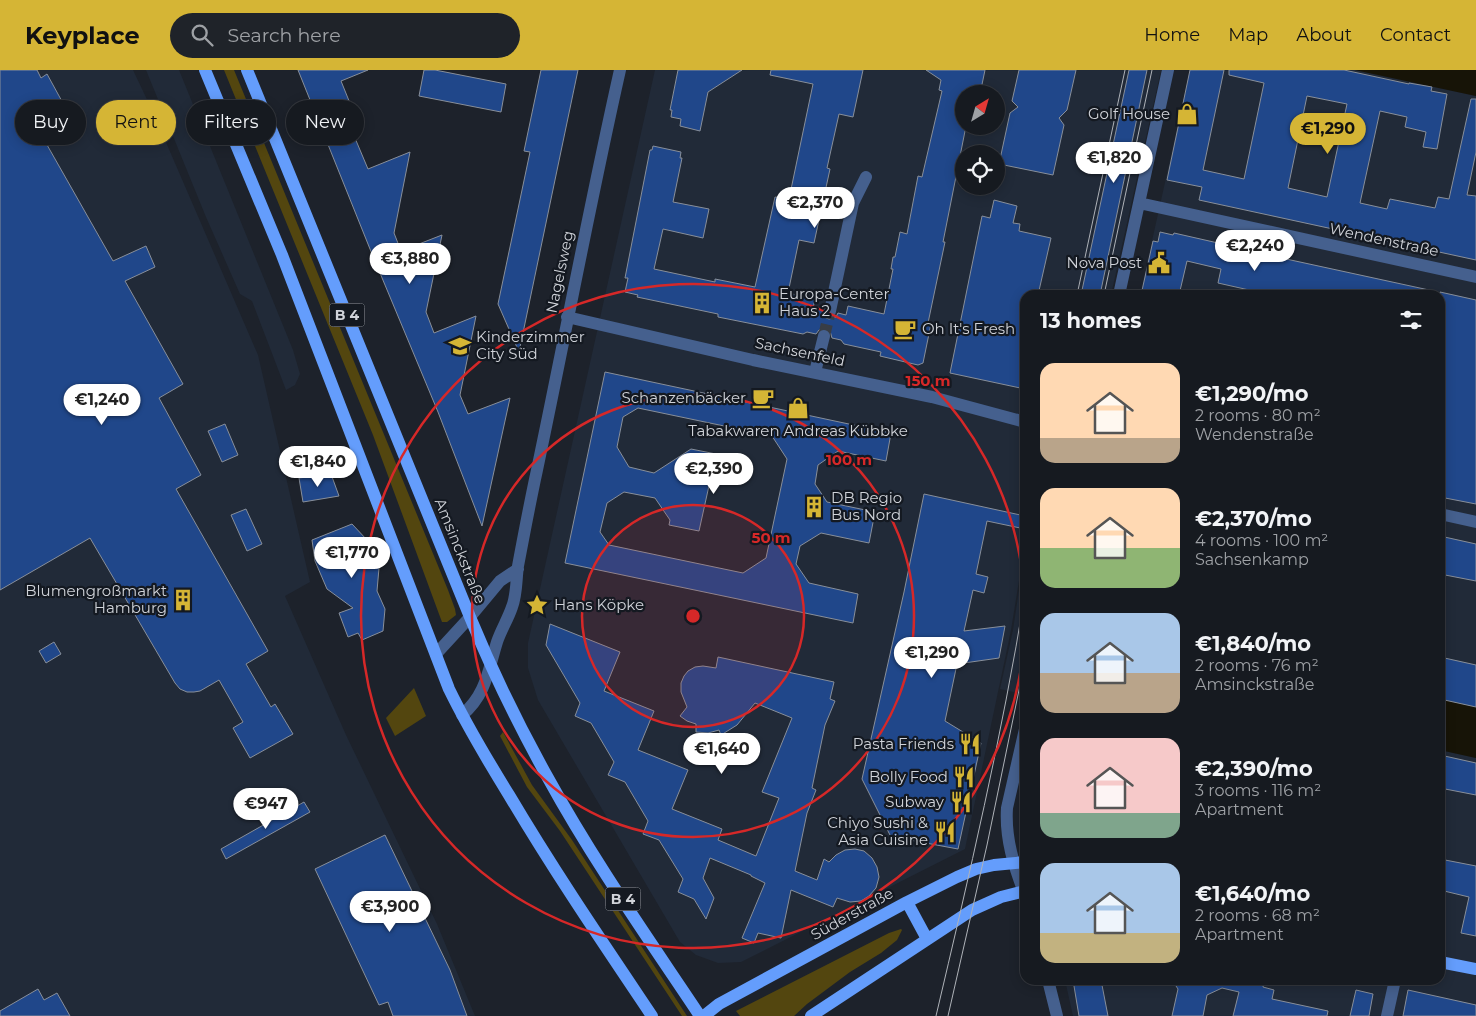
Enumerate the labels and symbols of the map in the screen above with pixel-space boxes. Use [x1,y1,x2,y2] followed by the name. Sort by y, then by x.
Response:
[955,85,1005,135] north arrow
[1174,101,1200,127] shop icon: Golf House
[1088,104,1170,123] place label: Golf House
[1287,112,1369,155] pin: €1,290
[1073,142,1155,184] pin: €1,820
[774,186,856,229] pin: €2,370
[1328,219,1440,260] street label: Wendenstraße
[541,229,578,315] street label: Nagelsweg
[1214,230,1296,272] pin: €2,240
[369,242,451,285] pin: €3,880
[1146,250,1172,276] public building icon: Nova Post
[1067,253,1142,272] place label: Nova Post
[779,284,889,320] place label: Europa-Center Haus 2
[749,290,775,316] building icon: Europa-Center Haus 2
[330,304,364,326] road number: B 4
[892,316,918,342] cafe icon: Oh It's Fresh
[922,319,1015,338] place label: Oh It's Fresh
[476,327,585,363] place label: Kinderzimmer City Süd
[447,333,473,359] school or university icon: Kinderzimmer City Süd
[753,333,847,370] street label: Sachsenfeld
[906,371,950,390] text: 150 m
[61,384,143,426] pin: €1,240
[750,385,776,411] cafe icon: Schanzenbäcker
[622,388,746,407] place label: Schanzenbäcker
[785,395,811,421] shop icon: Tabakwaren Andreas Kübbke
[688,421,908,440] place label: Tabakwaren Andreas Kübbke
[277,446,359,488] pin: €1,840
[826,450,872,469] text: 100 m
[673,452,755,495] pin: €2,390
[831,488,902,524] place label: DB Regio Bus Nord
[801,494,827,520] building icon: DB Regio Bus Nord
[431,495,490,606] street label: Amsinckstraße
[751,528,791,547] text: 50 m
[311,536,393,579] pin: €1,770
[25,581,167,617] place label: Blumengroßmarkt Hamburg
[170,587,196,613] building icon: Blumengroßmarkt Hamburg
[524,592,550,618] place icon: Hans Köpke
[554,595,644,614] place label: Hans Köpke
[684,607,702,625] centre of rings
[891,636,973,679] pin: €1,290
[957,731,983,757] restaurant icon: Pasta Friends
[681,732,763,775] pin: €1,640
[853,734,954,753] place label: Pasta Friends
[951,764,977,790] restaurant icon: Bolly Food
[869,767,948,786] place label: Bolly Food
[236,788,296,830] pin: €947
[948,789,974,815] restaurant icon: Subway
[885,792,945,811] place label: Subway
[827,813,928,849] place label: Chiyo Sushi & Asia Cuisine
[932,819,958,845] restaurant icon: Chiyo Sushi & Asia Cuisine
[807,883,896,944] street label: Süderstraße
[606,888,640,911] road number: B 4
[349,890,431,933] pin: €3,900

